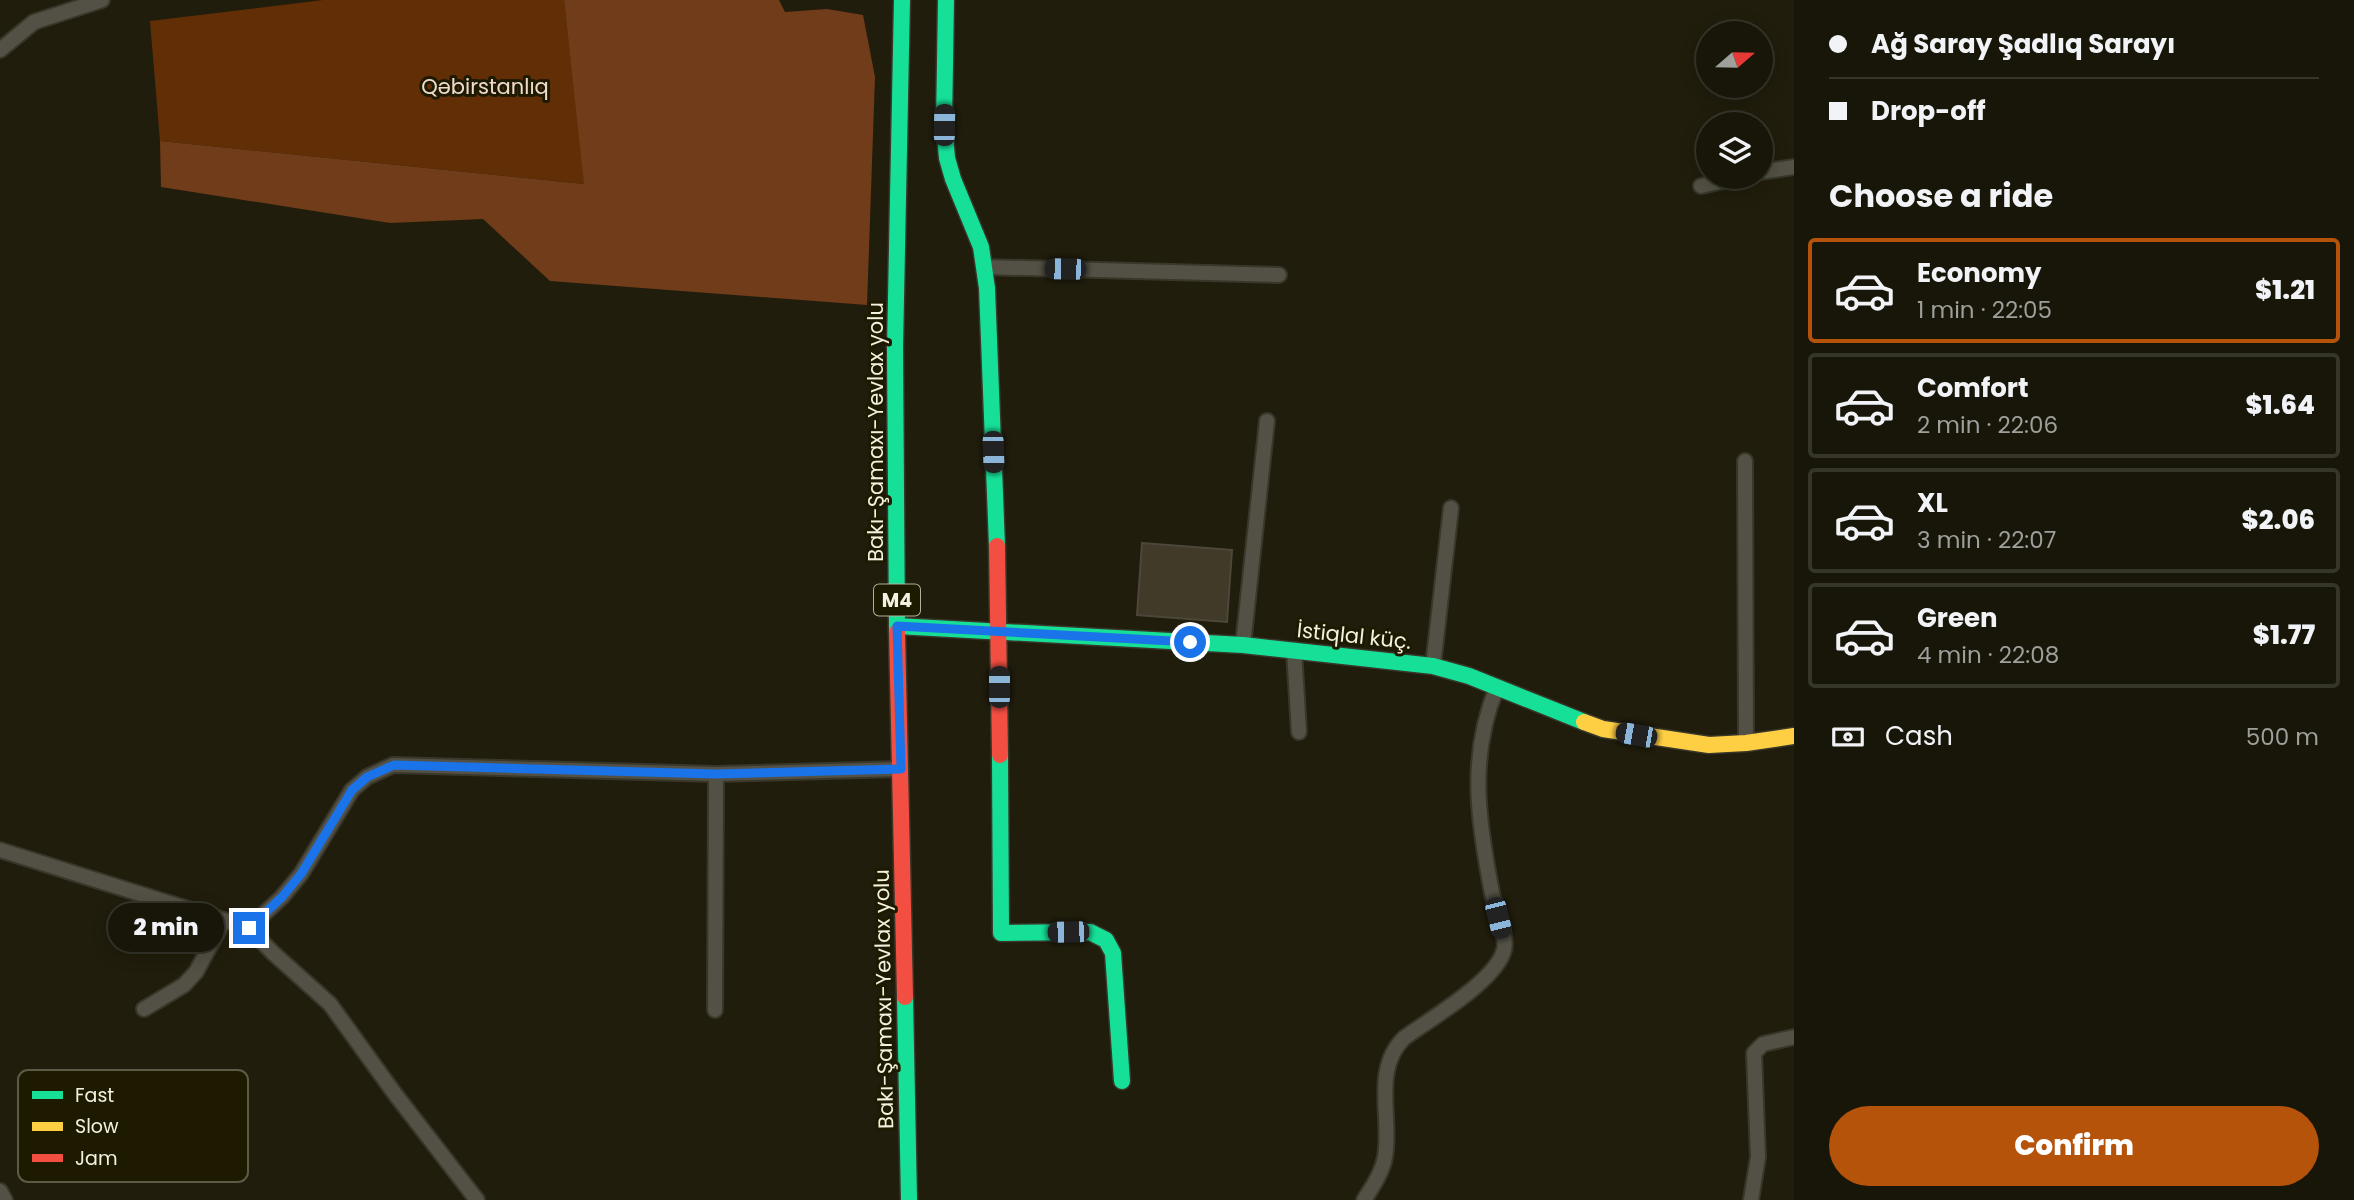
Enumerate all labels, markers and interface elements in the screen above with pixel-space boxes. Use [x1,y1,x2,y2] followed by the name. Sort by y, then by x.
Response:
[1696,21,1773,98] north arrow
[1696,21,1773,189] map controls
[1871,26,2175,62] text: Ağ Saray Şadlıq Sarayı
[421,72,549,101] park label: Qəbirstanlıq
[1871,93,1986,129] text: Drop-off
[934,104,955,146] car
[1696,112,1773,189] button: layers
[1829,173,2053,218] text: Choose a ride
[1917,255,2041,291] text: Economy
[1044,258,1087,280] car
[1833,259,1896,322] icon: car
[2255,272,2315,308] text: $1.21
[1917,294,2052,326] text: 1 min · 22:05
[861,302,890,562] street label: Bakı-Şamaxı-Yevlax yolu
[1917,370,2029,406] text: Comfort
[1833,374,1896,437] icon: car
[2245,387,2315,423] text: $1.64
[1917,409,2058,441] text: 2 min · 22:06
[982,431,1005,473] car
[1917,485,1948,521] text: XL
[1833,489,1896,552] icon: car
[2242,502,2315,538] text: $2.06
[1917,524,2056,556] text: 3 min · 22:07
[874,584,920,615] road number: M4
[1917,600,1998,636] text: Green
[1833,604,1896,667] icon: car
[1296,615,1413,656] street label: İstiqlal küç.
[2253,617,2315,653] text: $1.77
[1174,626,1206,658] route start
[1917,639,2059,671] text: 4 min · 22:08
[989,666,1010,708] car
[1829,718,1867,756] icon: cash
[1885,718,1953,754] text: Cash
[1614,721,1659,749] car
[2246,721,2319,753] text: 500 m
[867,869,900,1129] street label: Bakı-Şamaxı-Yevlax yolu
[1483,895,1514,941] car
[109,904,224,953] callout: 2 min
[134,911,198,943] text: 2 min
[233,912,265,944] route end
[1047,921,1090,943] car
[18,1070,248,1182] legend
[75,1082,114,1109] text: Fast
[1829,1106,2319,1186] button: Confirm
[75,1113,119,1140] text: Slow
[75,1145,117,1172] text: Jam

